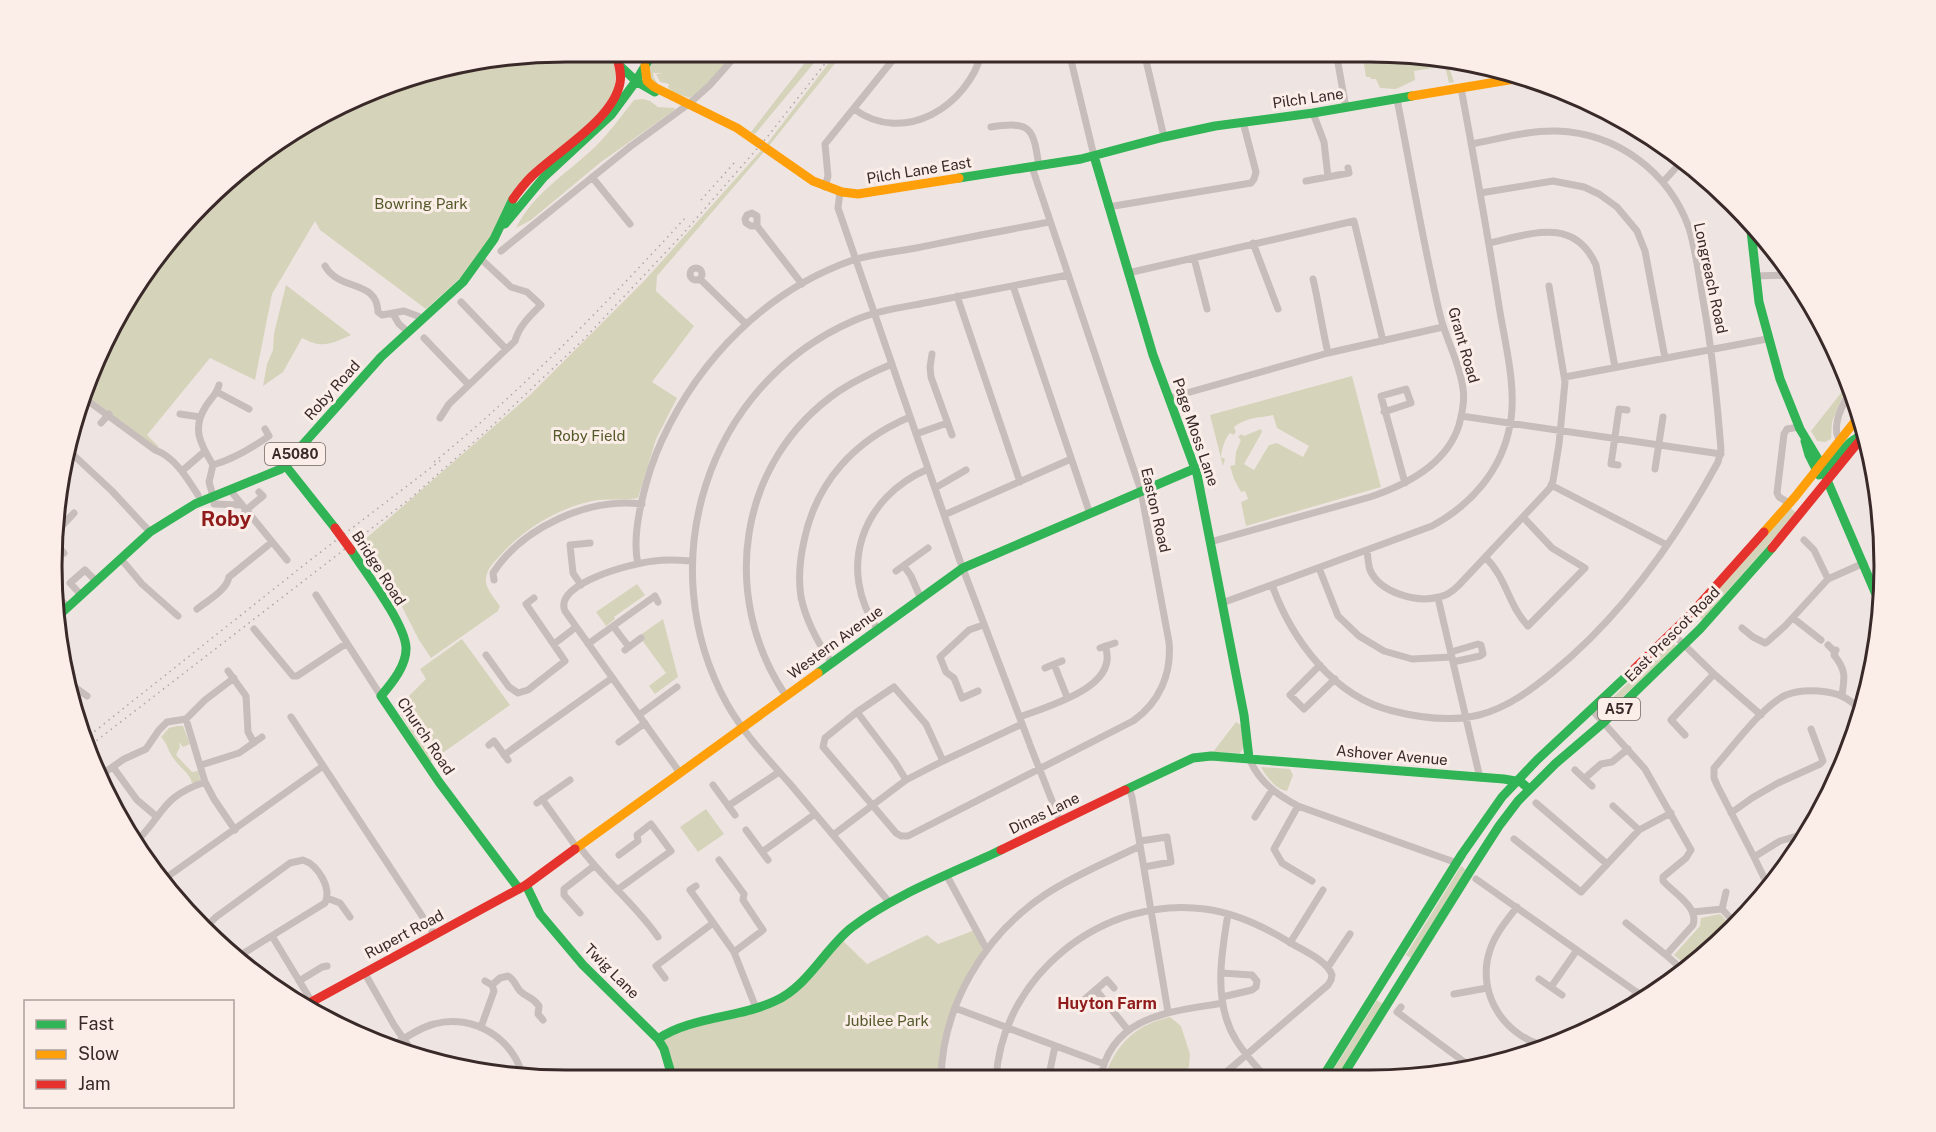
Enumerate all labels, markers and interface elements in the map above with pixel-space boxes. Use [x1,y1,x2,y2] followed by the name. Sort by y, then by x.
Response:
[1271,85,1345,111] street label: Pilch Lane
[865,153,973,187] street label: Pilch Lane East
[374,195,468,212] park label: Bowring Park
[1691,221,1731,335] street label: Longreach Road
[1445,305,1483,385] street label: Grant Road
[301,357,363,423] street label: Roby Road
[1170,376,1222,488] street label: Page Moss Lane
[552,427,626,444] park label: Roby Field
[265,443,325,465] road number: A5080
[1138,466,1174,554] street label: Easton Road
[201,506,251,531] district label: Roby
[349,528,409,608] street label: Bridge Road
[1621,583,1723,685] street label: East Prescot Road
[784,602,886,682] street label: Western Avenue
[394,694,458,778] street label: Church Road
[1598,698,1640,720] road number: A57
[1336,742,1448,768] street label: Ashover Avenue
[1006,789,1082,837] street label: Dinas Lane
[362,906,446,962] street label: Rupert Road
[581,940,643,1002] street label: Twig Lane
[1057,994,1157,1013] district label: Huyton Farm
[24,1000,234,1108] legend
[845,1012,929,1029] park label: Jubilee Park
[78,1013,114,1034] text: Fast
[78,1043,119,1064] text: Slow
[78,1073,111,1094] text: Jam

